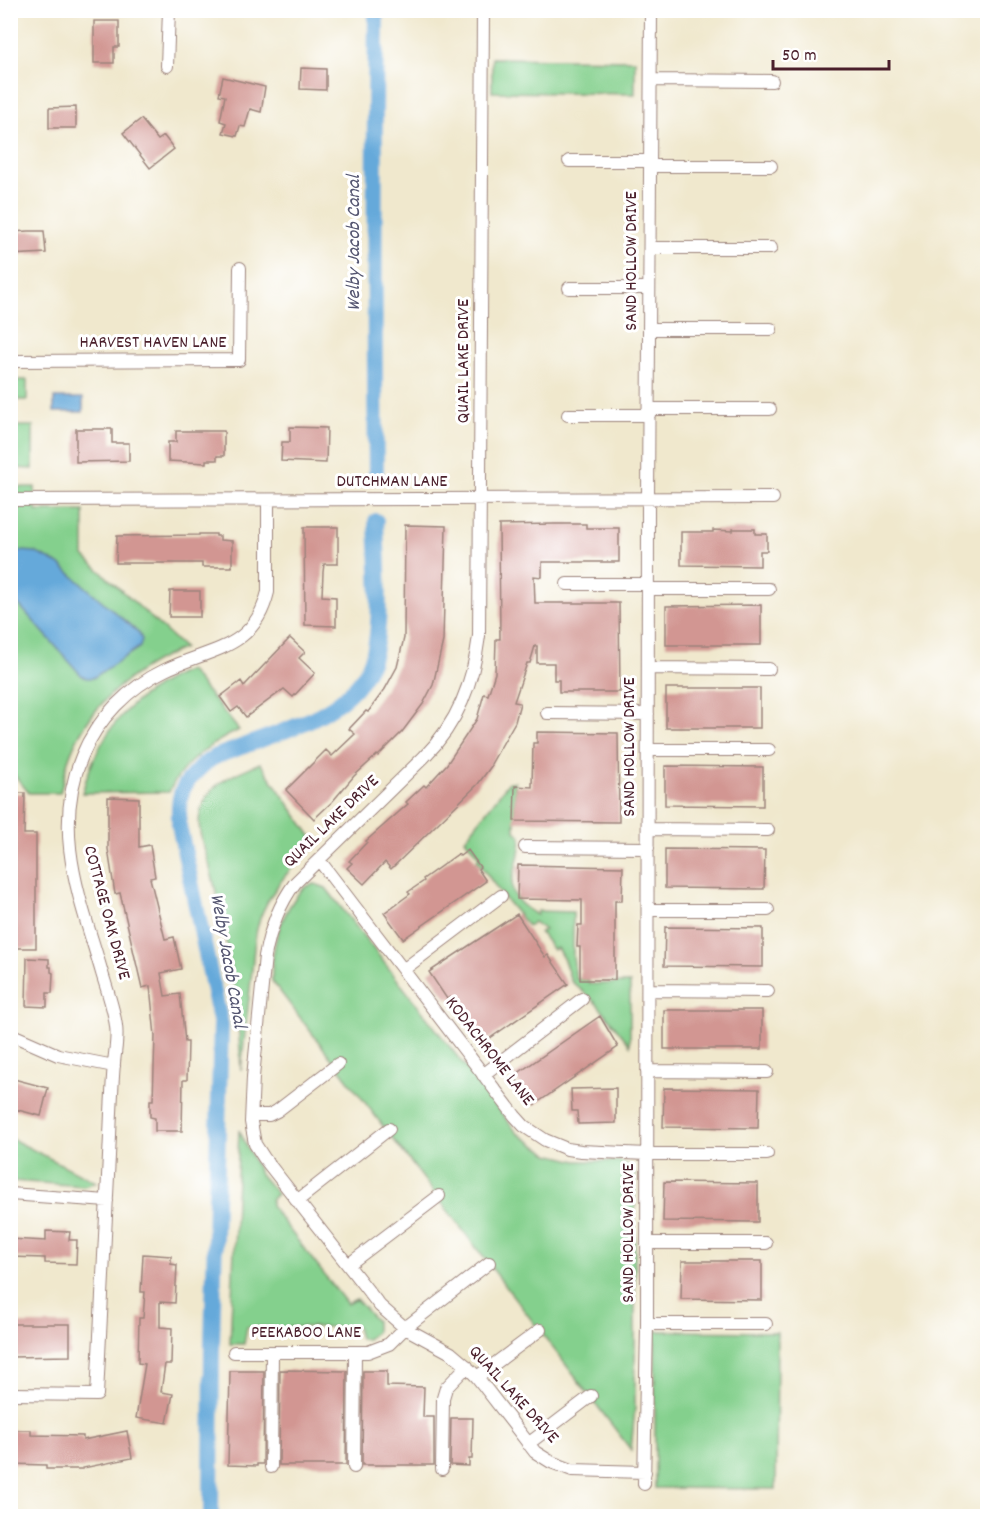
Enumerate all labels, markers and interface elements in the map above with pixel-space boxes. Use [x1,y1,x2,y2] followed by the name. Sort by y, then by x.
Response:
[773,33,888,71] scale bar
[782,44,817,69] text: 50 m
[341,173,369,311] water label: Welby Jacob Canal
[620,191,645,331] street label: SAND HOLLOW DRIVE
[452,299,477,423] street label: QUAIL LAKE DRIVE
[79,331,227,356] street label: HARVEST HAVEN LANE
[337,470,447,495] street label: DUTCHMAN LANE
[618,677,643,817] street label: SAND HOLLOW DRIVE
[279,770,385,874] street label: QUAIL LAKE DRIVE
[76,843,136,983] street label: COTTAGE OAK DRIVE
[201,892,253,1033] water label: Welby Jacob Canal
[438,992,540,1112] street label: KODACHROME LANE
[617,1163,642,1303] street label: SAND HOLLOW DRIVE
[251,1321,361,1346] street label: PEEKABOO LANE
[462,1340,564,1450] street label: QUAIL LAKE DRIVE

